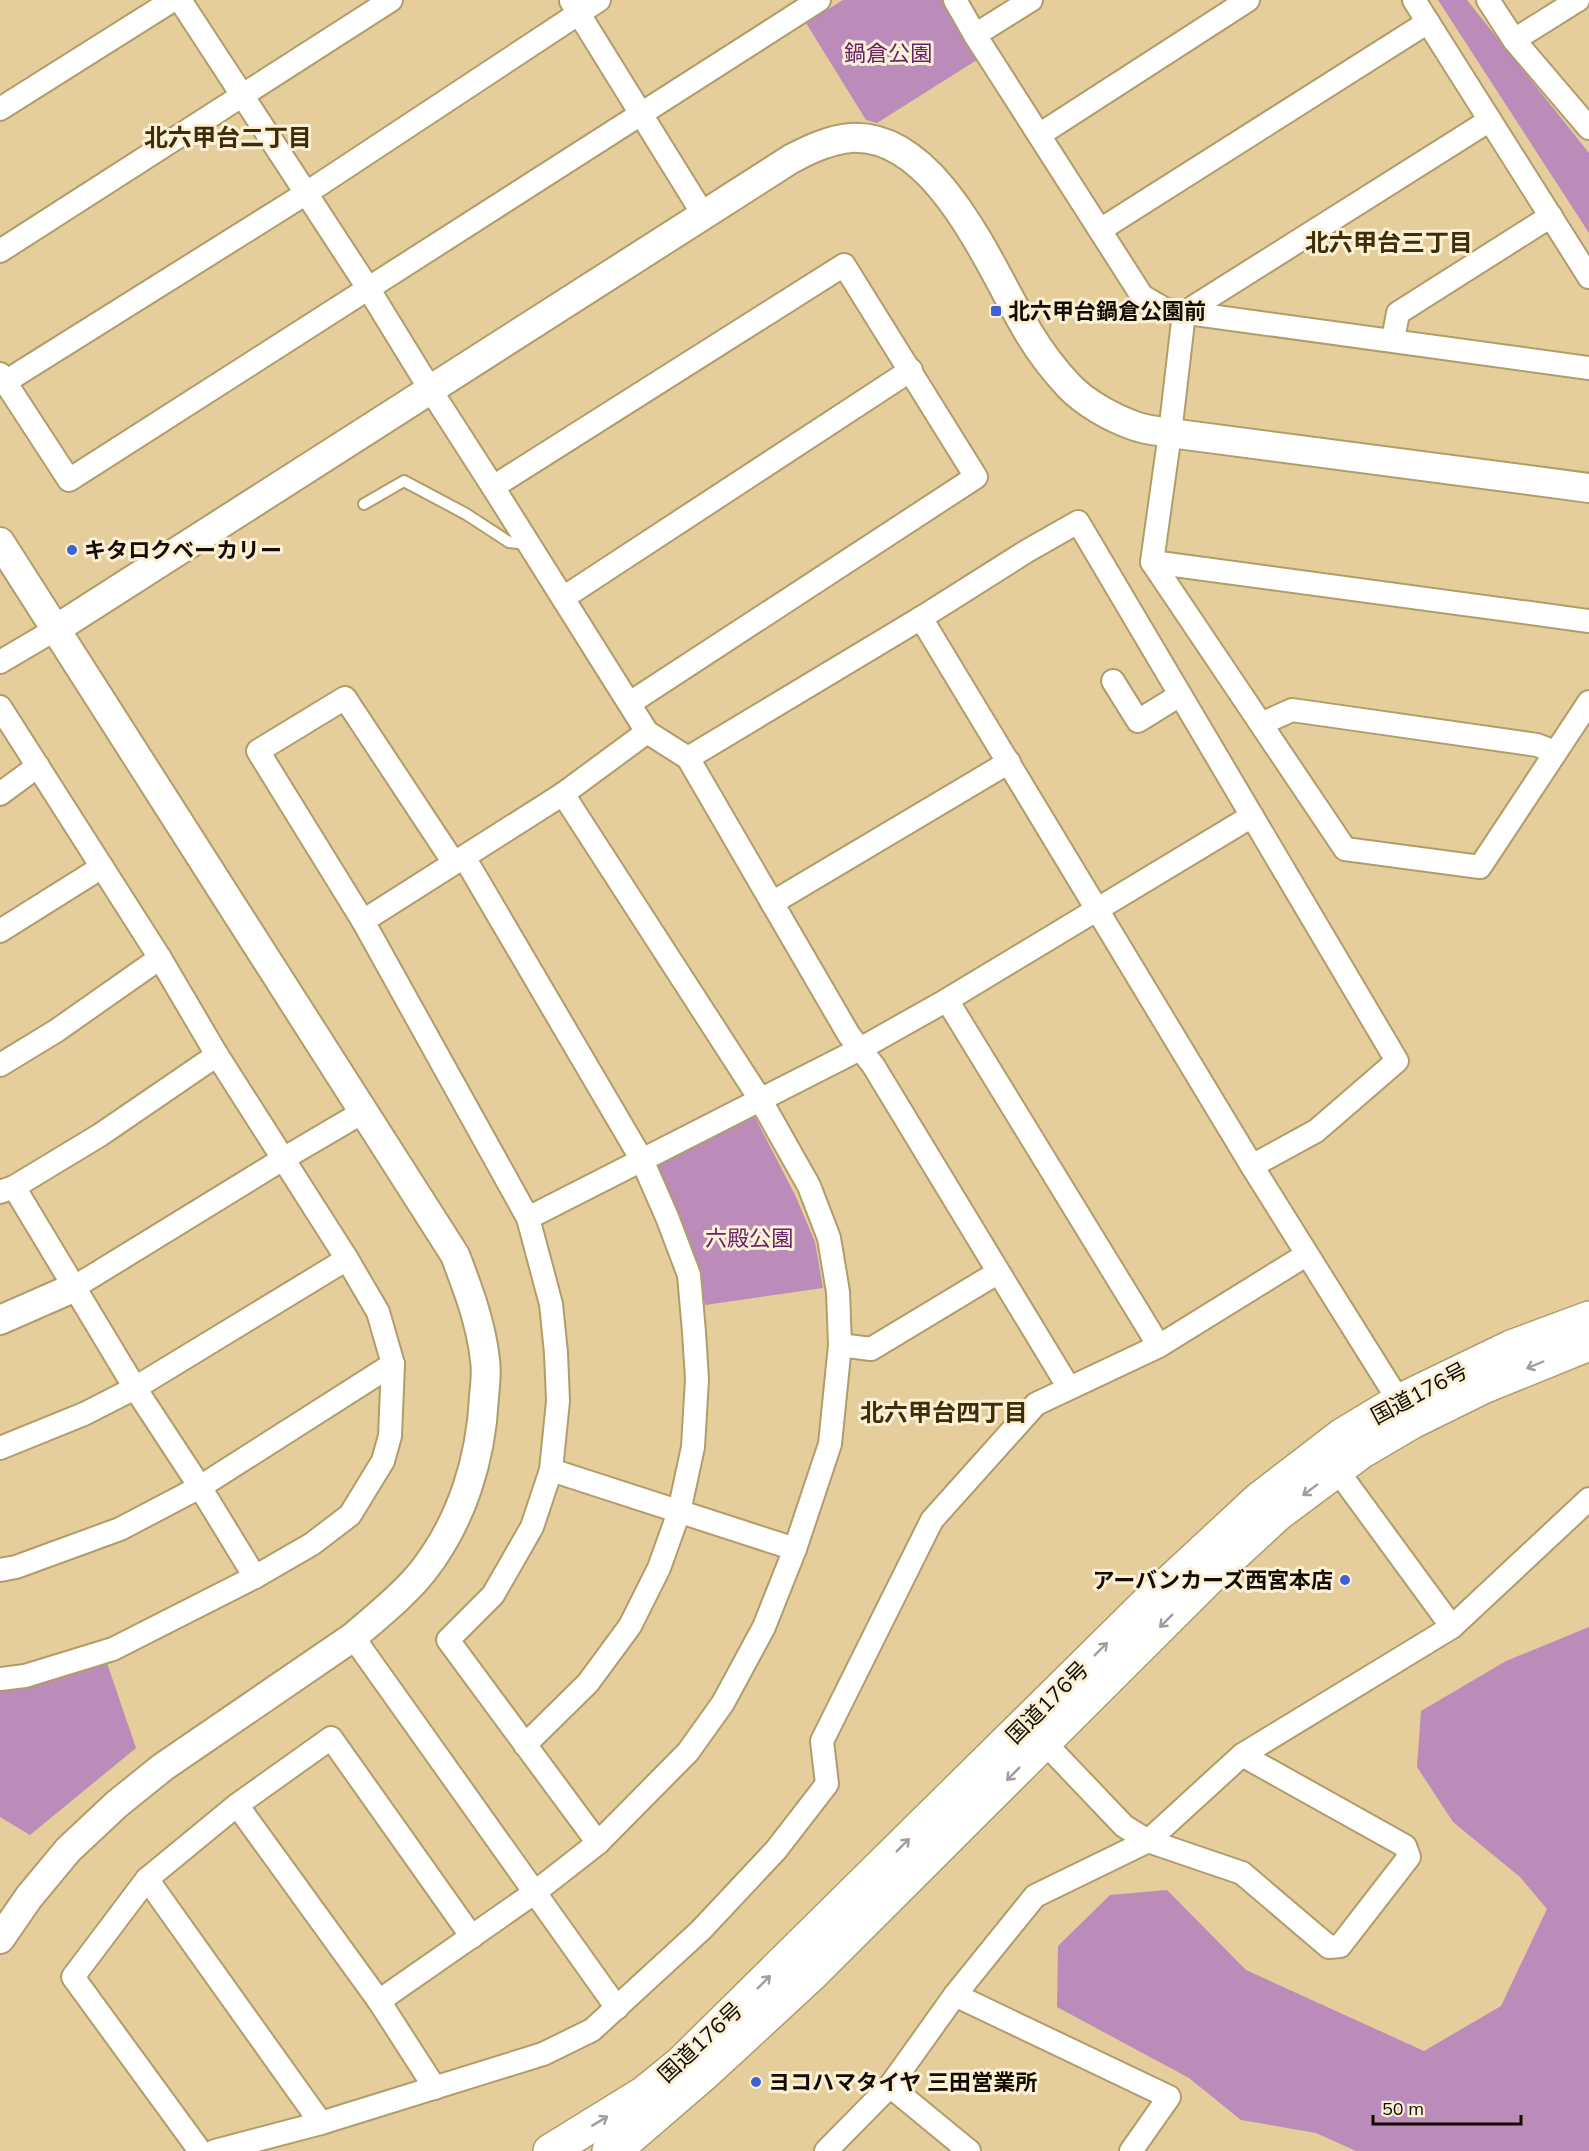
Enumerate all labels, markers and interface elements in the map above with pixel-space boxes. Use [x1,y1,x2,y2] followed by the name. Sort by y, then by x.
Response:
[844,39,932,67] park label: 鍋倉公園
[144,122,312,152] district label: 北六甲台二丁目
[1305,227,1473,257] district label: 北六甲台三丁目
[1008,297,1206,325] place label: 北六甲台鍋倉公園前
[989,304,1003,318] marker: 北六甲台鍋倉公園前
[84,536,282,564] place label: キタロクベーカリー
[65,543,79,557] marker: キタロクベーカリー
[705,1224,793,1252] park label: 六殿公園
[1366,1356,1472,1430] street label: 国道176号
[1526,1360,1544,1372] one-way arrow
[860,1397,1028,1427] district label: 北六甲台四丁目
[1302,1483,1318,1496] one-way arrow
[1093,1566,1333,1594] place label: アーバンカーズ西宮本店
[1338,1573,1352,1587] marker: アーバンカーズ西宮本店
[1158,1614,1173,1628] one-way arrow
[1094,1641,1108,1656] one-way arrow
[1000,1655,1094,1749] street label: 国道176号
[1005,1766,1020,1781] one-way arrow
[895,1837,910,1852] one-way arrow
[756,1974,771,1989] one-way arrow
[652,1996,748,2088] street label: 国道176号
[768,2068,1037,2096] place label: ヨコハマタイヤ 三田営業所
[749,2075,763,2089] marker: ヨコハマタイヤ 三田営業所
[1373,2088,1522,2126] scale bar
[1382,2097,1424,2120] text: 50 m
[591,2115,608,2127] one-way arrow

